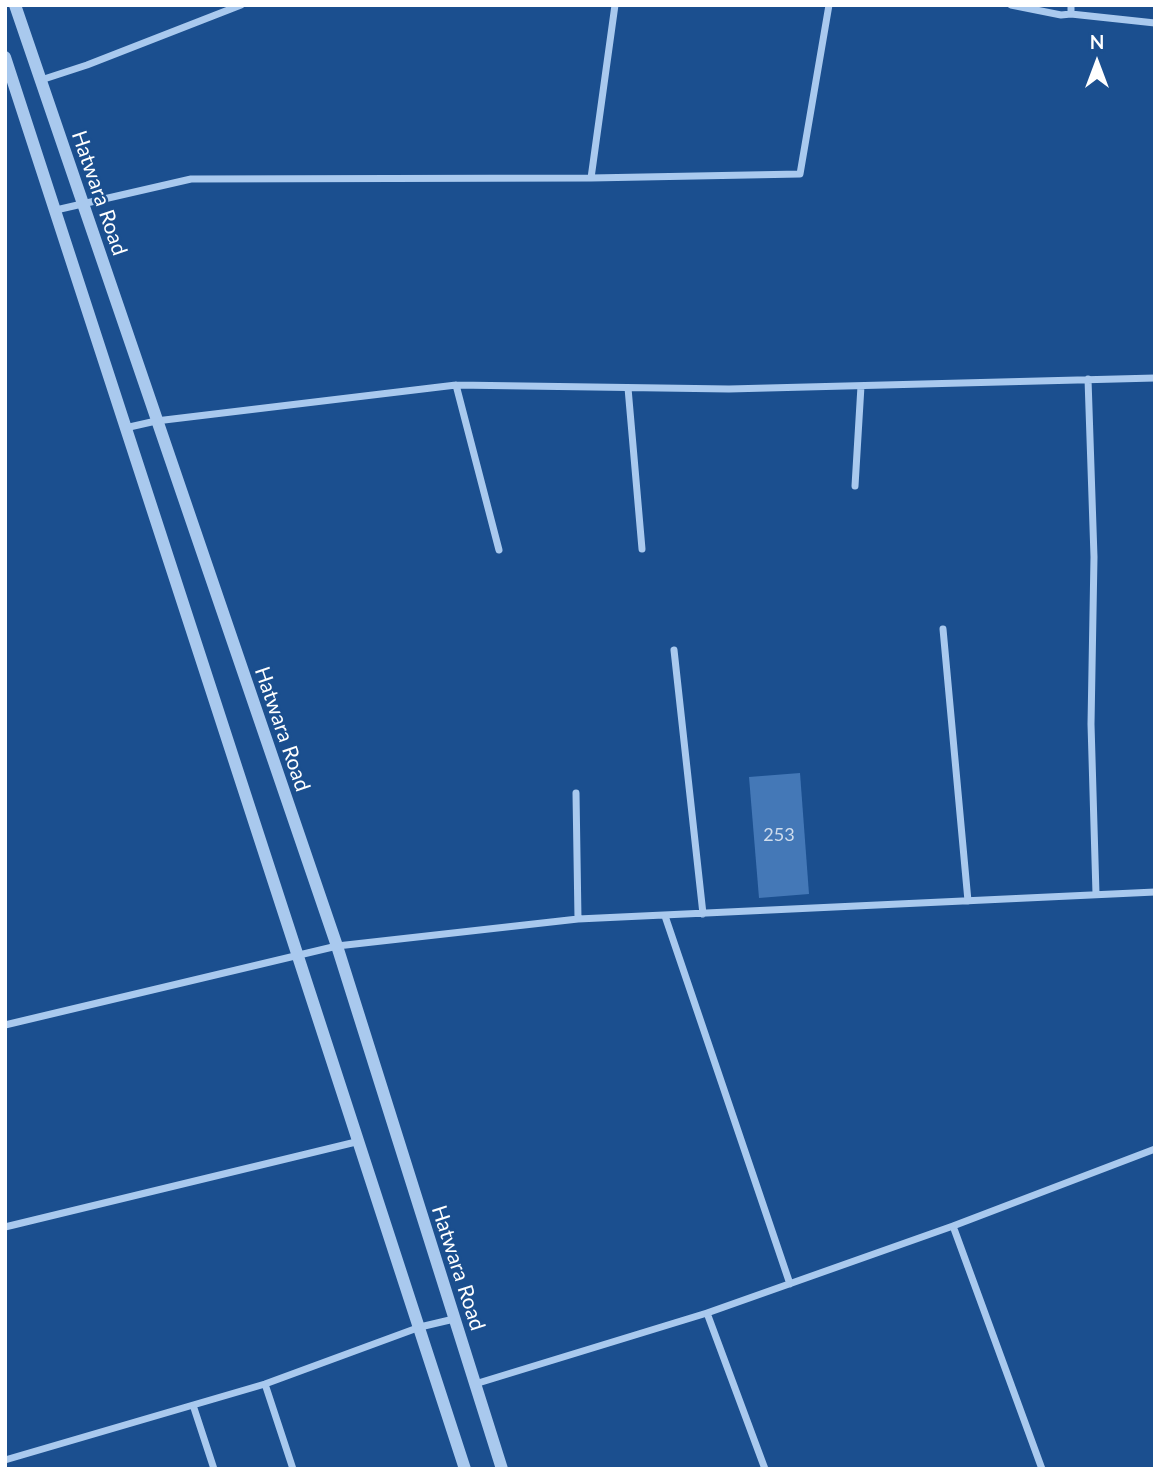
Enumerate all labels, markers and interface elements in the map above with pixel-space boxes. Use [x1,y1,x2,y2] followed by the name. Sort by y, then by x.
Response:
[1062,28,1132,98] north arrow
[1090,30,1104,53] text: N
[66,127,132,259] street label: Hatwara Road
[249,663,315,795] street label: Hatwara Road
[763,824,795,846] house number: 253
[426,1202,490,1334] street label: Hatwara Road

